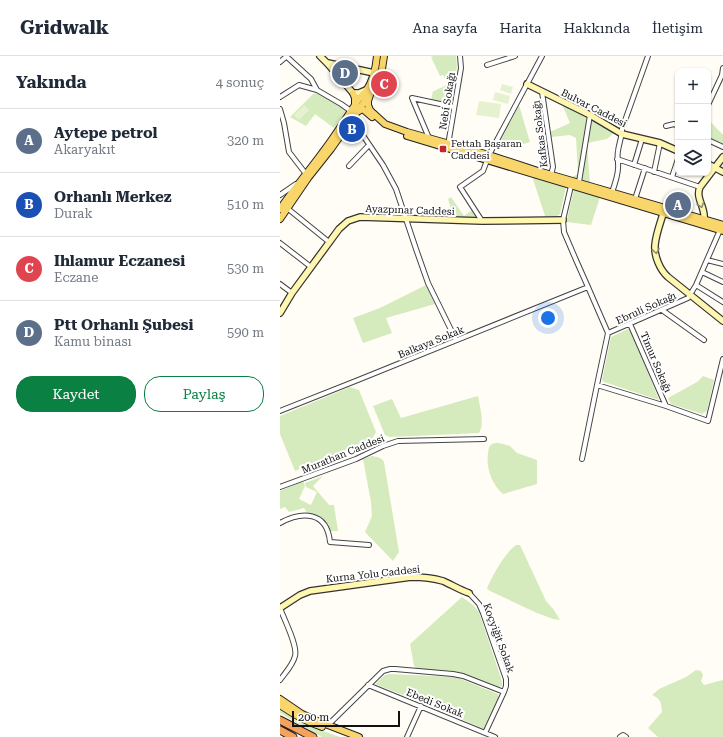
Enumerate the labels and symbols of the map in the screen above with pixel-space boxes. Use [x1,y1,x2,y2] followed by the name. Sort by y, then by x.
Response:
[332,58,358,88] pin: D
[371,69,397,99] pin: C
[437,71,457,131] street label: Nebi Sokağı
[559,87,629,129] street label: Bulvar Caddesi
[530,100,550,168] street label: Kafkas Sokağı
[339,114,365,144] pin: B
[451,138,523,161] place label: Fettah Başaran Caddesi
[438,144,448,154] marker: Fettah Başaran Caddesi
[665,190,691,220] pin: A
[697,201,705,208] one-way arrow
[365,203,455,217] street label: Ayazpınar Caddesi
[651,248,660,254] one-way arrow
[614,290,678,326] street label: Ebruli Sokağı
[538,308,558,328] your location
[396,323,466,360] street label: Balkaya Sokak
[638,330,674,394] street label: Timur Sokağı
[300,432,386,476] street label: Murathan Caddesi
[325,564,421,584] street label: Kurna Yolu Caddesi
[481,602,517,675] street label: Koçyiğit Sokak
[405,687,466,720] street label: Ebedi Sokak
[292,709,400,728] scale bar

